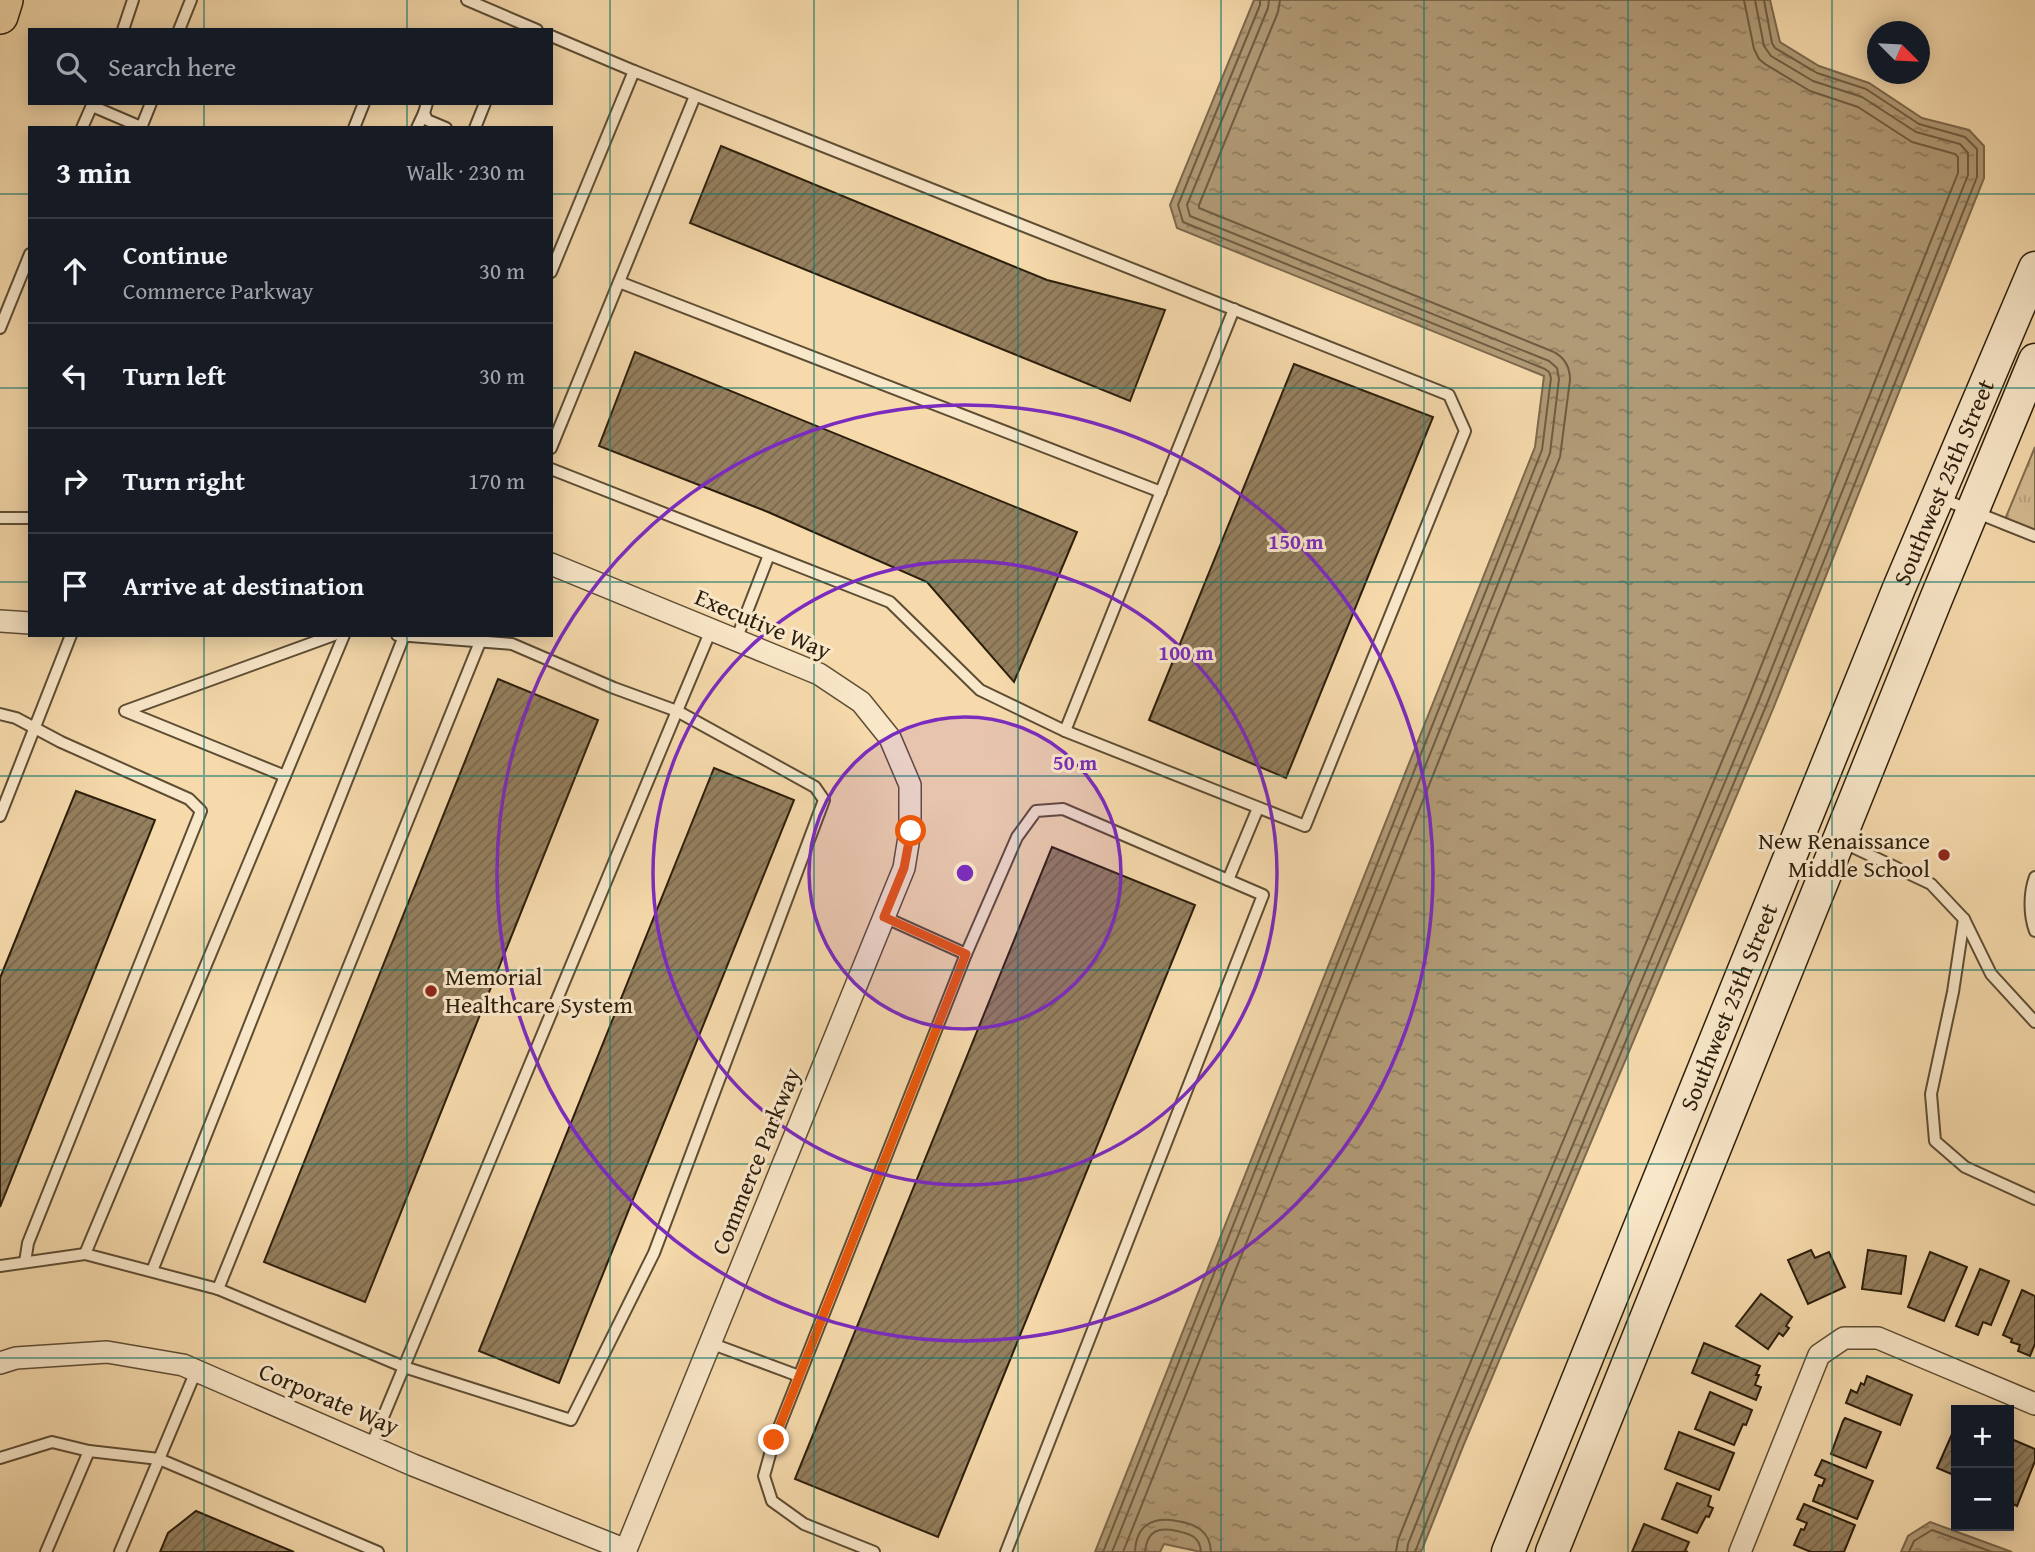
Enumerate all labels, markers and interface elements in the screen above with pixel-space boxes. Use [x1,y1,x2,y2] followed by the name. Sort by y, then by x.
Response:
[1867,21,1930,84] north arrow
[28,28,553,105] search box
[108,47,236,86] text: Search here
[52,48,90,86] icon: search
[56,150,131,194] text: 3 min
[406,155,525,188] text: Walk · 230 m
[123,235,228,274] text: Continue
[56,252,94,290] icon: ahead
[479,254,525,287] text: 30 m
[123,274,314,307] text: Commerce Parkway
[123,356,226,395] text: Turn left
[56,357,94,395] icon: left
[479,359,525,392] text: 30 m
[1884,373,2003,591] street label: Southwest 25th Street
[123,461,245,500] text: Turn right
[56,462,94,500] icon: right
[468,464,525,497] text: 170 m
[1268,526,1324,557] text: 150 m
[123,566,364,605] text: Arrive at destination
[56,567,94,605] icon: arrive
[690,579,837,668] street label: Executive Way
[1158,637,1214,668] text: 100 m
[1053,747,1097,778] text: 50 m
[895,815,926,846] route start
[1758,823,1930,886] place label: New Renaissance Middle School
[1936,847,1952,863] marker: New Renaissance Middle School
[953,861,977,885] centre of rings
[1671,897,1787,1116] street label: Southwest 25th Street
[445,959,633,1022] place label: Memorial Healthcare System
[423,983,439,999] marker: Memorial Healthcare System
[702,1062,809,1260] street label: Commerce Parkway
[254,1353,405,1444] street label: Corporate Way
[1951,1405,2014,1531] map controls
[1951,1405,2014,1468] button: +
[758,1424,789,1455] route end
[1951,1468,2014,1531] button: −

